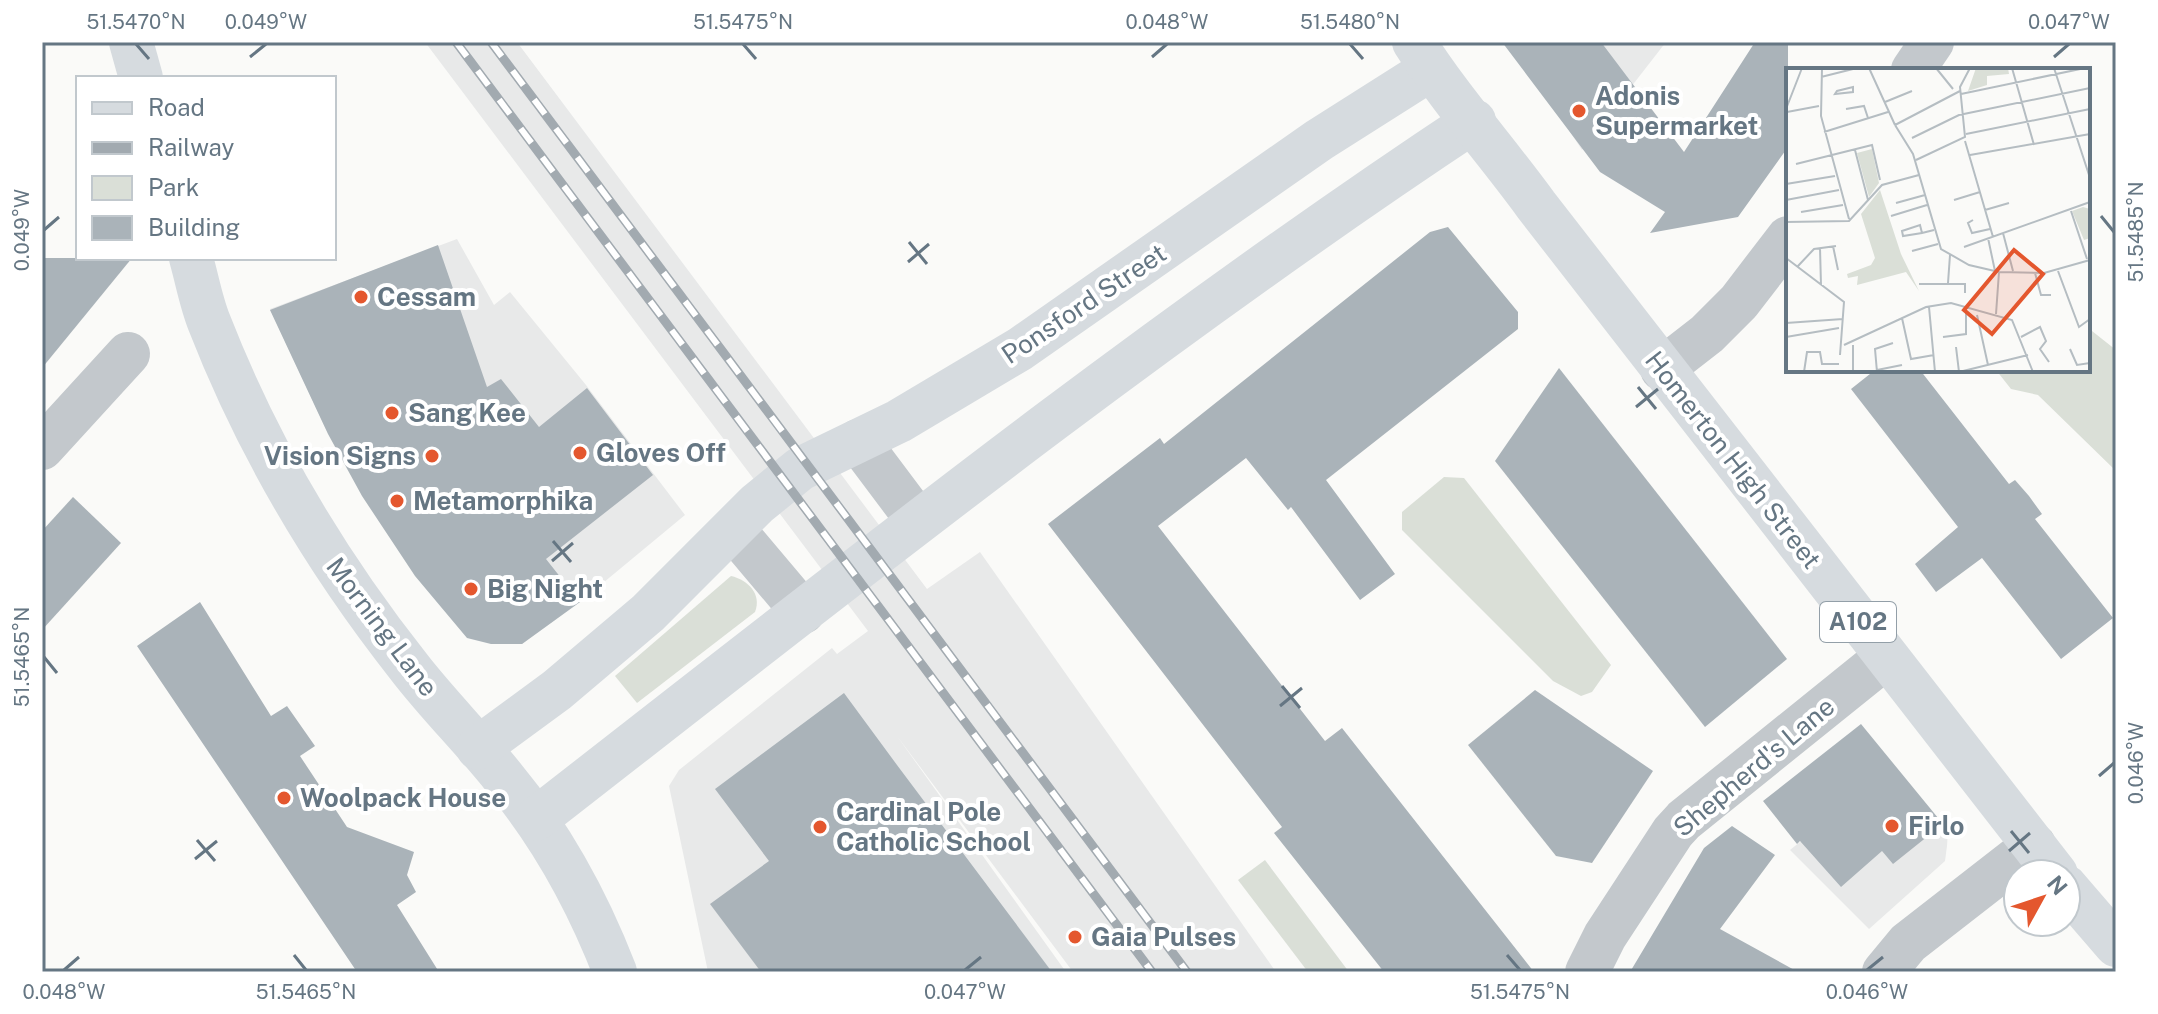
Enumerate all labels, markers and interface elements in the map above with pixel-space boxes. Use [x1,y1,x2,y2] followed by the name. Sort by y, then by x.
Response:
[86,10,186,34] text: 51.5470°N
[225,10,307,34] text: 0.049°W
[693,10,793,34] text: 51.5475°N
[1126,10,1208,34] text: 0.048°W
[1300,10,1400,34] text: 51.5480°N
[2028,10,2110,34] text: 0.047°W
[1786,68,2090,372] inset map
[76,76,336,260] legend
[1595,80,1758,141] place label: Adonis Supermarket
[148,93,205,121] text: Road
[1570,102,1588,120] marker: Adonis Supermarket
[148,133,234,161] text: Railway
[148,173,199,201] text: Park
[2124,182,2148,282] text: 51.5485°N
[10,189,34,271] text: 0.049°W
[148,213,240,241] text: Building
[996,237,1172,370] street label: Ponsford Street
[377,281,476,312] place label: Cessam
[352,288,370,306] marker: Cessam
[1639,345,1828,574] street label: Homerton High Street
[408,397,526,428] place label: Sang Kee
[383,404,401,422] marker: Sang Kee
[596,437,726,468] place label: Gloves Off
[264,440,416,471] place label: Vision Signs
[571,444,589,462] marker: Gloves Off
[423,447,441,465] marker: Vision Signs
[413,485,593,516] place label: Metamorphika
[388,492,406,510] marker: Metamorphika
[320,551,445,702] street label: Morning Lane
[487,573,603,604] place label: Big Night
[462,580,480,598] marker: Big Night
[1820,602,1896,642] road number: A102
[10,607,34,707] text: 51.5465°N
[1667,690,1840,843] street label: Shepherd's Lane
[2124,722,2148,804] text: 0.046°W
[300,782,506,813] place label: Woolpack House
[275,789,293,807] marker: Woolpack House
[836,796,1031,857] place label: Cardinal Pole Catholic School
[1908,810,1964,841] place label: Firlo
[1883,817,1901,835] marker: Firlo
[811,818,829,836] marker: Cardinal Pole Catholic School
[2002,858,2082,938] north arrow
[2042,870,2073,900] text: N
[1091,921,1236,952] place label: Gaia Pulses
[1066,928,1084,946] marker: Gaia Pulses
[23,980,105,1004] text: 0.048°W
[256,980,356,1004] text: 51.5465°N
[924,980,1006,1004] text: 0.047°W
[1470,980,1570,1004] text: 51.5475°N
[1826,980,1908,1004] text: 0.046°W

